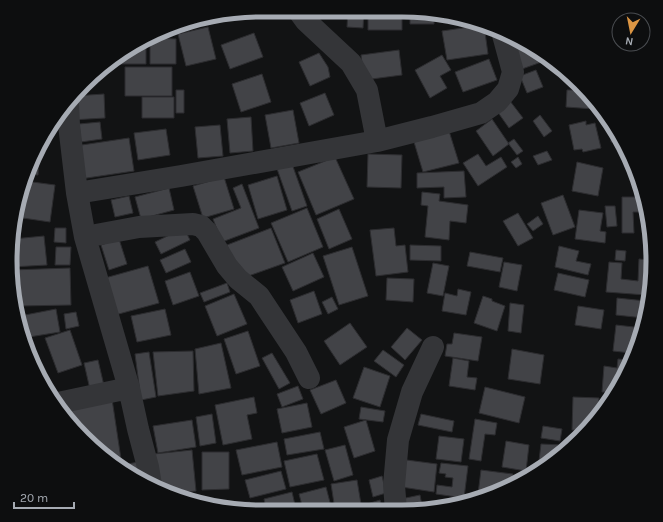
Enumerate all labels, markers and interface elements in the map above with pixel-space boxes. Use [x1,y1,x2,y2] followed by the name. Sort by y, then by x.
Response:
[611,12,651,52] north arrow
[624,34,634,48] text: N
[14,484,74,510] scale bar
[20,491,48,505] text: 20 m

